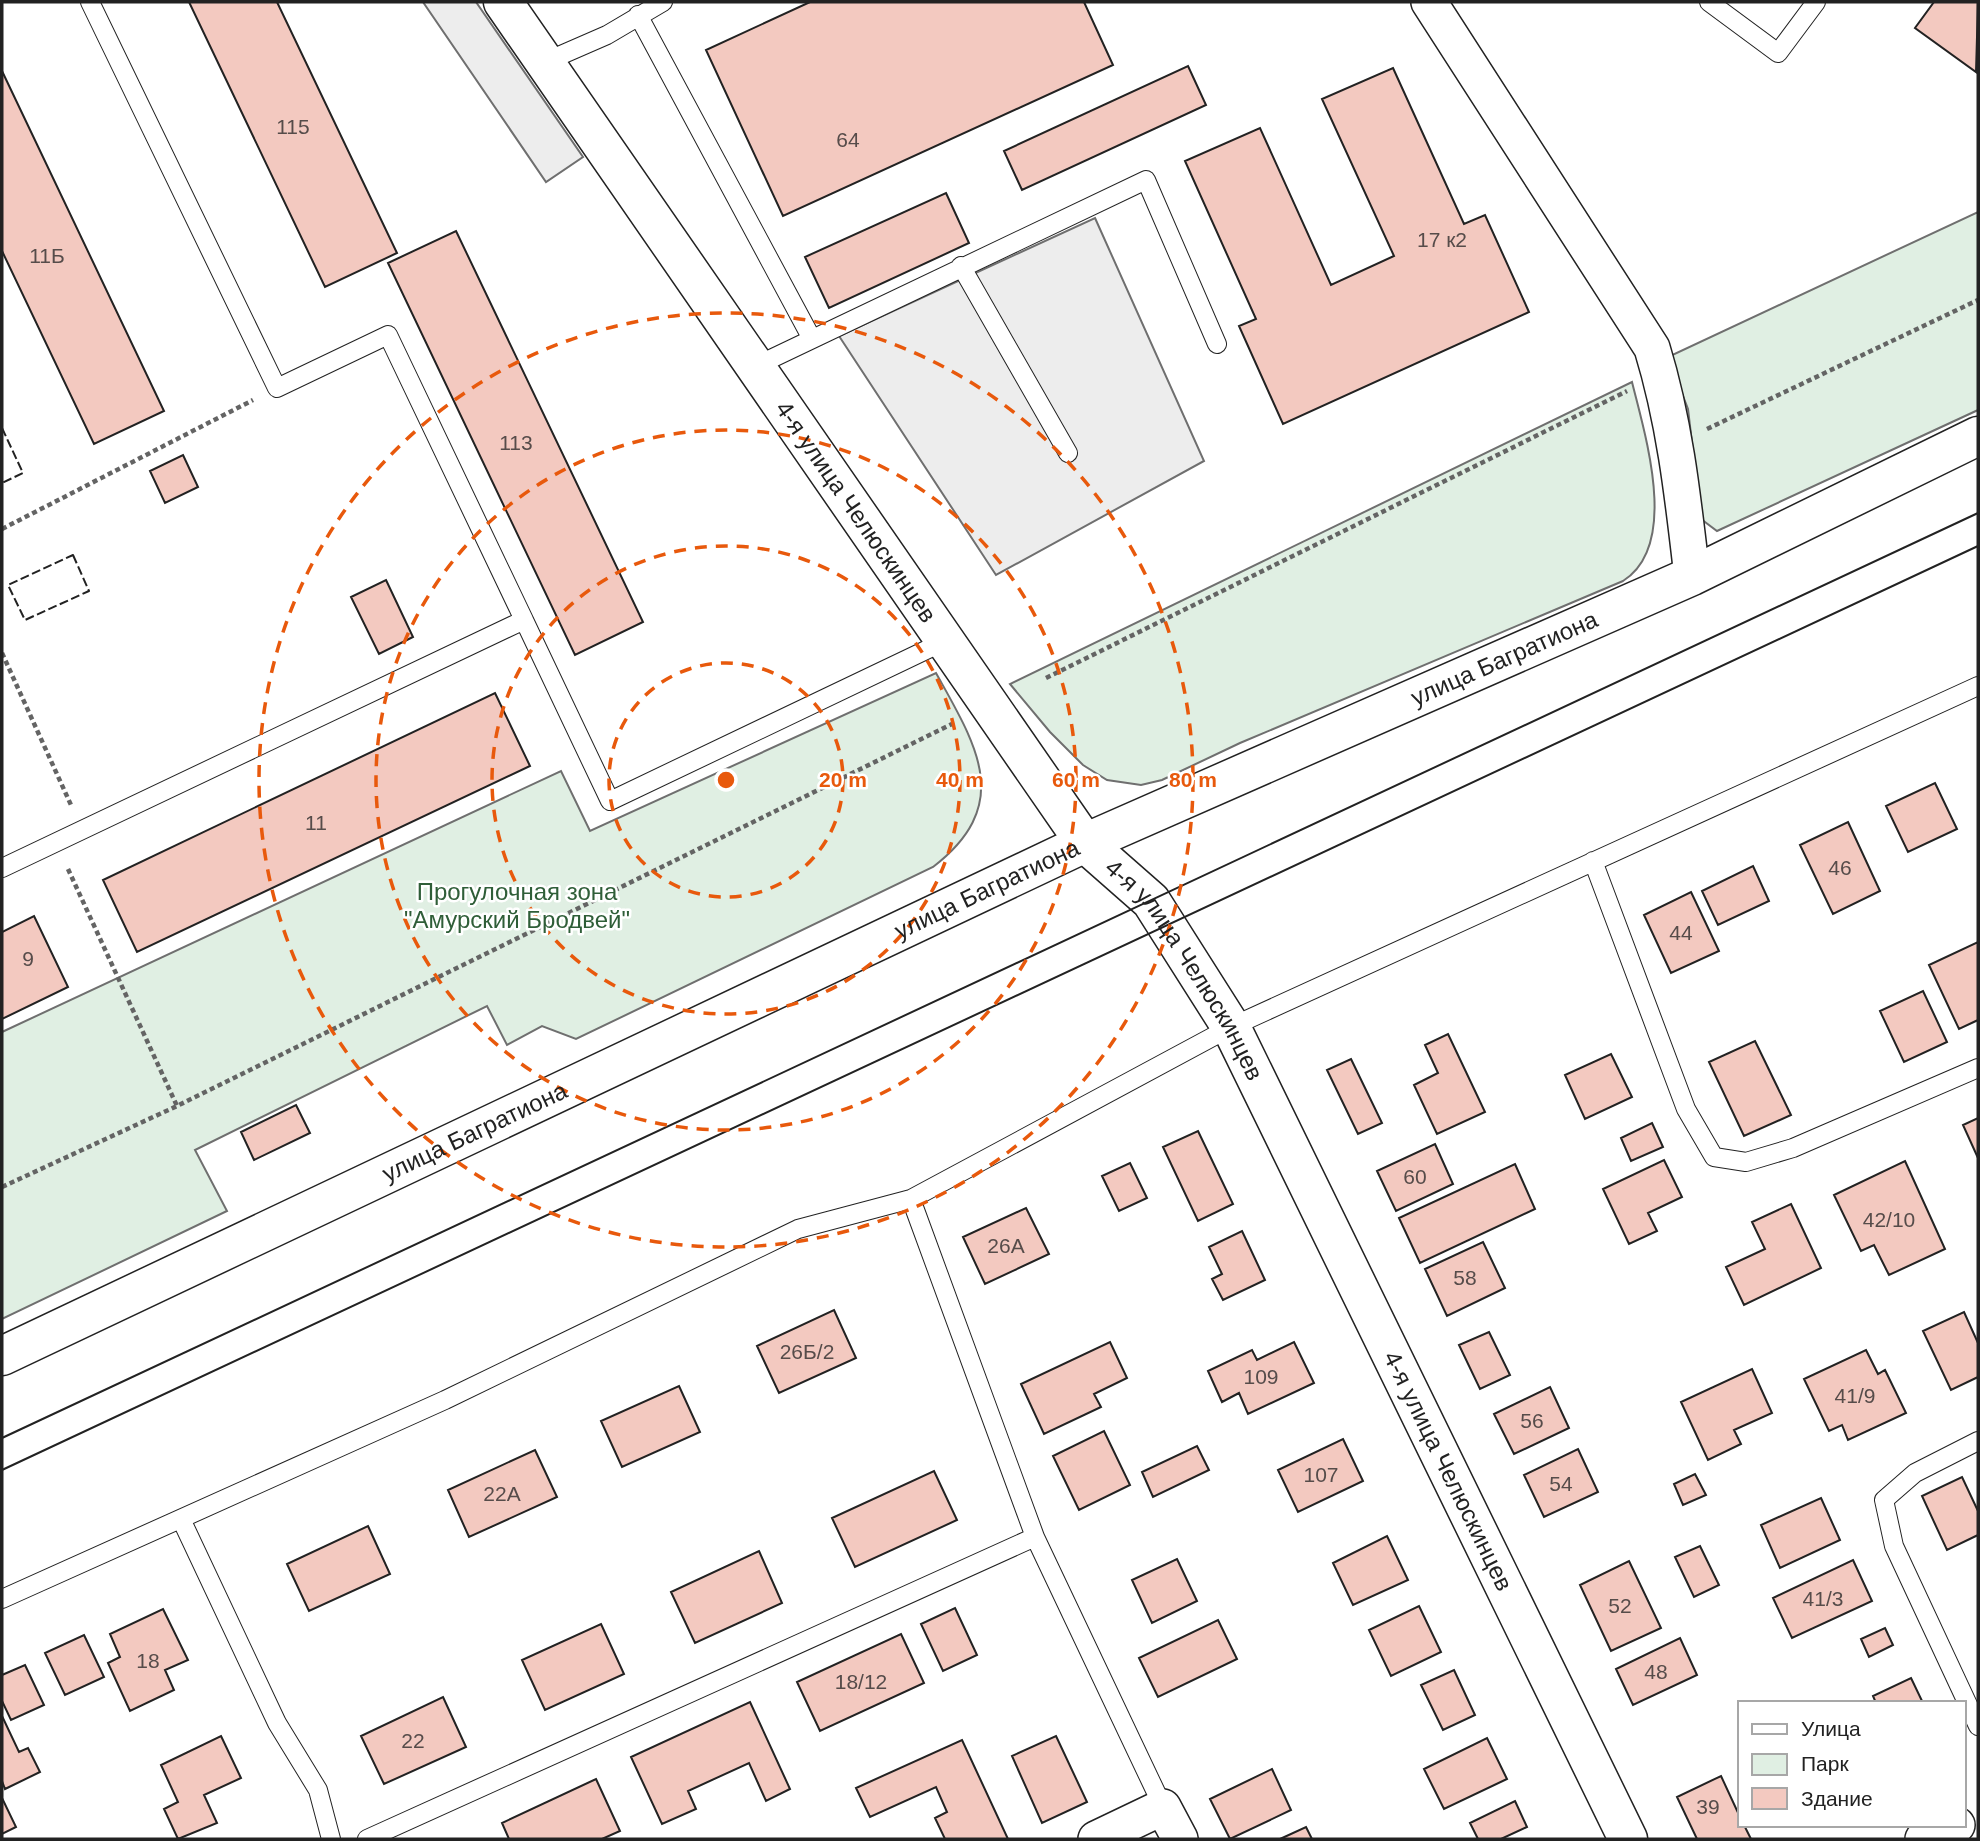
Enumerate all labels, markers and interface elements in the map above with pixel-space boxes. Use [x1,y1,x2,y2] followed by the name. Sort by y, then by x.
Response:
[276,115,310,138] house number: 115
[836,128,860,151] house number: 64
[1417,228,1467,251] house number: 17 к2
[29,244,65,267] house number: 11Б
[770,396,942,627] street label: 4-я улица Челюскинцев
[499,431,533,454] house number: 113
[1407,605,1602,711] street label: улица Багратиона
[714,768,738,792] centre of rings
[819,768,867,791] text: 20 m
[936,768,984,791] text: 40 m
[1052,768,1100,791] text: 60 m
[1169,768,1217,791] text: 80 m
[305,811,327,834] house number: 11
[890,833,1084,944] street label: улица Багратиона
[1100,853,1269,1085] street label: 4-я улица Челюскинцев
[1828,856,1852,879] house number: 46
[404,878,630,933] park label: Прогулочная зона "Амурский Бродвей"
[1669,921,1693,944] house number: 44
[22,947,34,970] house number: 9
[378,1076,572,1187] street label: улица Багратиона
[1403,1165,1427,1188] house number: 60
[1863,1208,1915,1231] house number: 42/10
[987,1234,1025,1257] house number: 26А
[1453,1266,1477,1289] house number: 58
[780,1340,834,1363] house number: 26Б/2
[1379,1347,1518,1595] street label: 4-я улица Челюскинцев
[1243,1365,1279,1388] house number: 109
[1835,1384,1875,1407] house number: 41/9
[1520,1409,1544,1432] house number: 56
[1303,1463,1339,1486] house number: 107
[1549,1472,1573,1495] house number: 54
[483,1482,521,1505] house number: 22А
[1803,1587,1843,1610] house number: 41/3
[1608,1594,1632,1617] house number: 52
[136,1649,160,1672] house number: 18
[1644,1660,1668,1683] house number: 48
[835,1670,887,1693] house number: 18/12
[1738,1701,1966,1827] legend
[1801,1717,1861,1740] text: Улица
[401,1729,425,1752] house number: 22
[1801,1752,1849,1775] text: Парк
[1801,1787,1873,1810] text: Здание
[1696,1795,1720,1818] house number: 39

